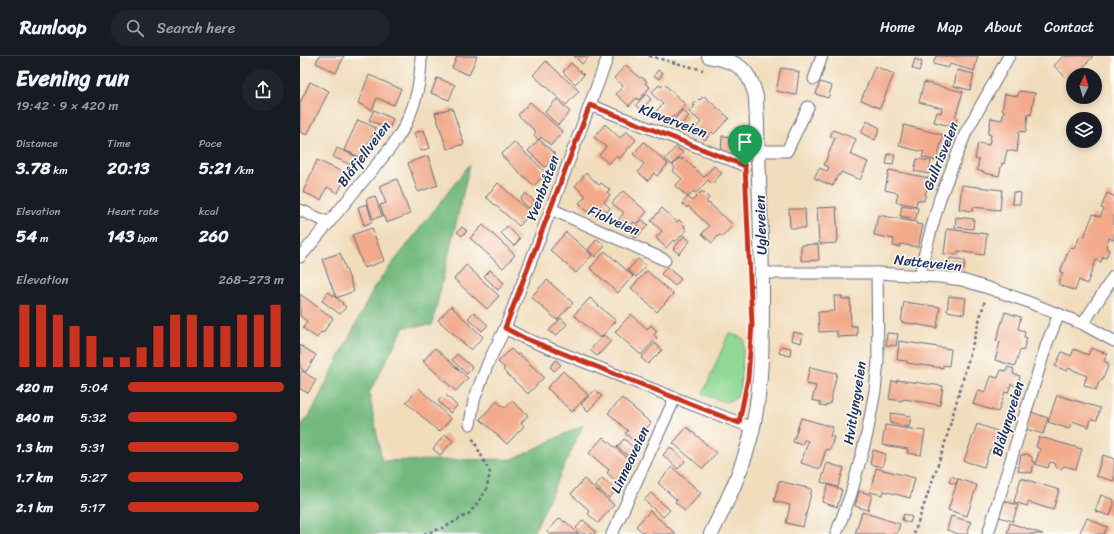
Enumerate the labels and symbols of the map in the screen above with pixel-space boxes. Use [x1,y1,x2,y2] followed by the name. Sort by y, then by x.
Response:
[1066,68,1102,104] north arrow
[635,97,711,146] street label: Kløverveien
[331,115,398,192] street label: Blåfjellveien
[916,117,966,194] street label: Gullrisveien
[728,125,762,166] pin
[519,151,567,225] street label: Yvenbråten
[747,194,775,255] street label: Ugleveien
[584,198,644,244] street label: Fiolveien
[893,247,964,279] street label: Nøtteveien
[836,359,874,447] street label: Hvitlyngveien
[985,378,1031,460] street label: Blålyngveien
[604,422,657,498] street label: Linneaveien

